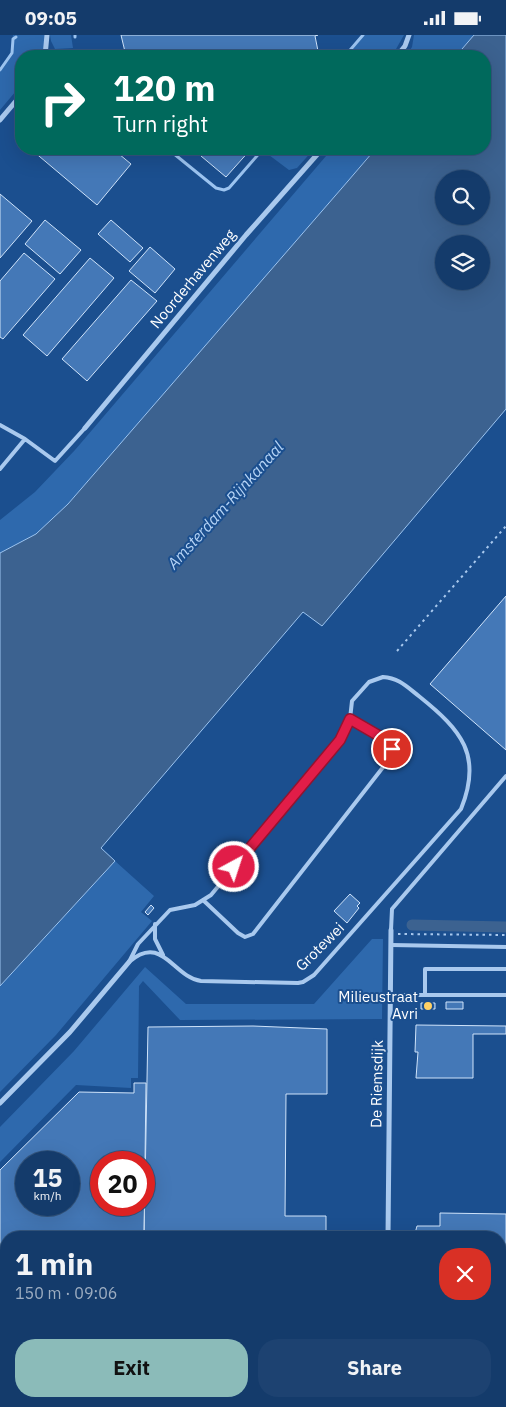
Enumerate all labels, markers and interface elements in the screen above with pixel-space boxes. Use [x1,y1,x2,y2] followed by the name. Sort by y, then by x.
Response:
[25,6,77,30] text: 09:05
[113,65,216,111] text: 120 m
[30,70,95,135] icon: right
[113,109,208,138] text: Turn right
[435,170,490,290] map controls
[435,170,490,225] button: search
[146,225,240,332] street label: Noorderhavenweg
[435,235,490,290] button: layers
[162,437,288,574] water label: Amsterdam-Rijnkanaal
[371,728,413,770] pin
[378,735,406,763] icon: arrive
[207,840,259,892] position arrow
[291,918,348,975] street label: Grotewei
[338,987,418,1023] place label: Milieustraat Avri
[422,1000,434,1012] marker: Milieustraat Avri
[366,1040,387,1128] street label: De Riemsdijk
[90,1151,155,1216] speed limit sign: 20
[32,1161,63,1194] text: 15
[33,1188,62,1203] text: km/h
[15,1244,93,1283] text: 1 min
[439,1248,491,1300] button: close
[15,1283,117,1303] text: 150 m · 09:06
[15,1339,248,1397] button: Exit
[258,1339,491,1397] button: Share

